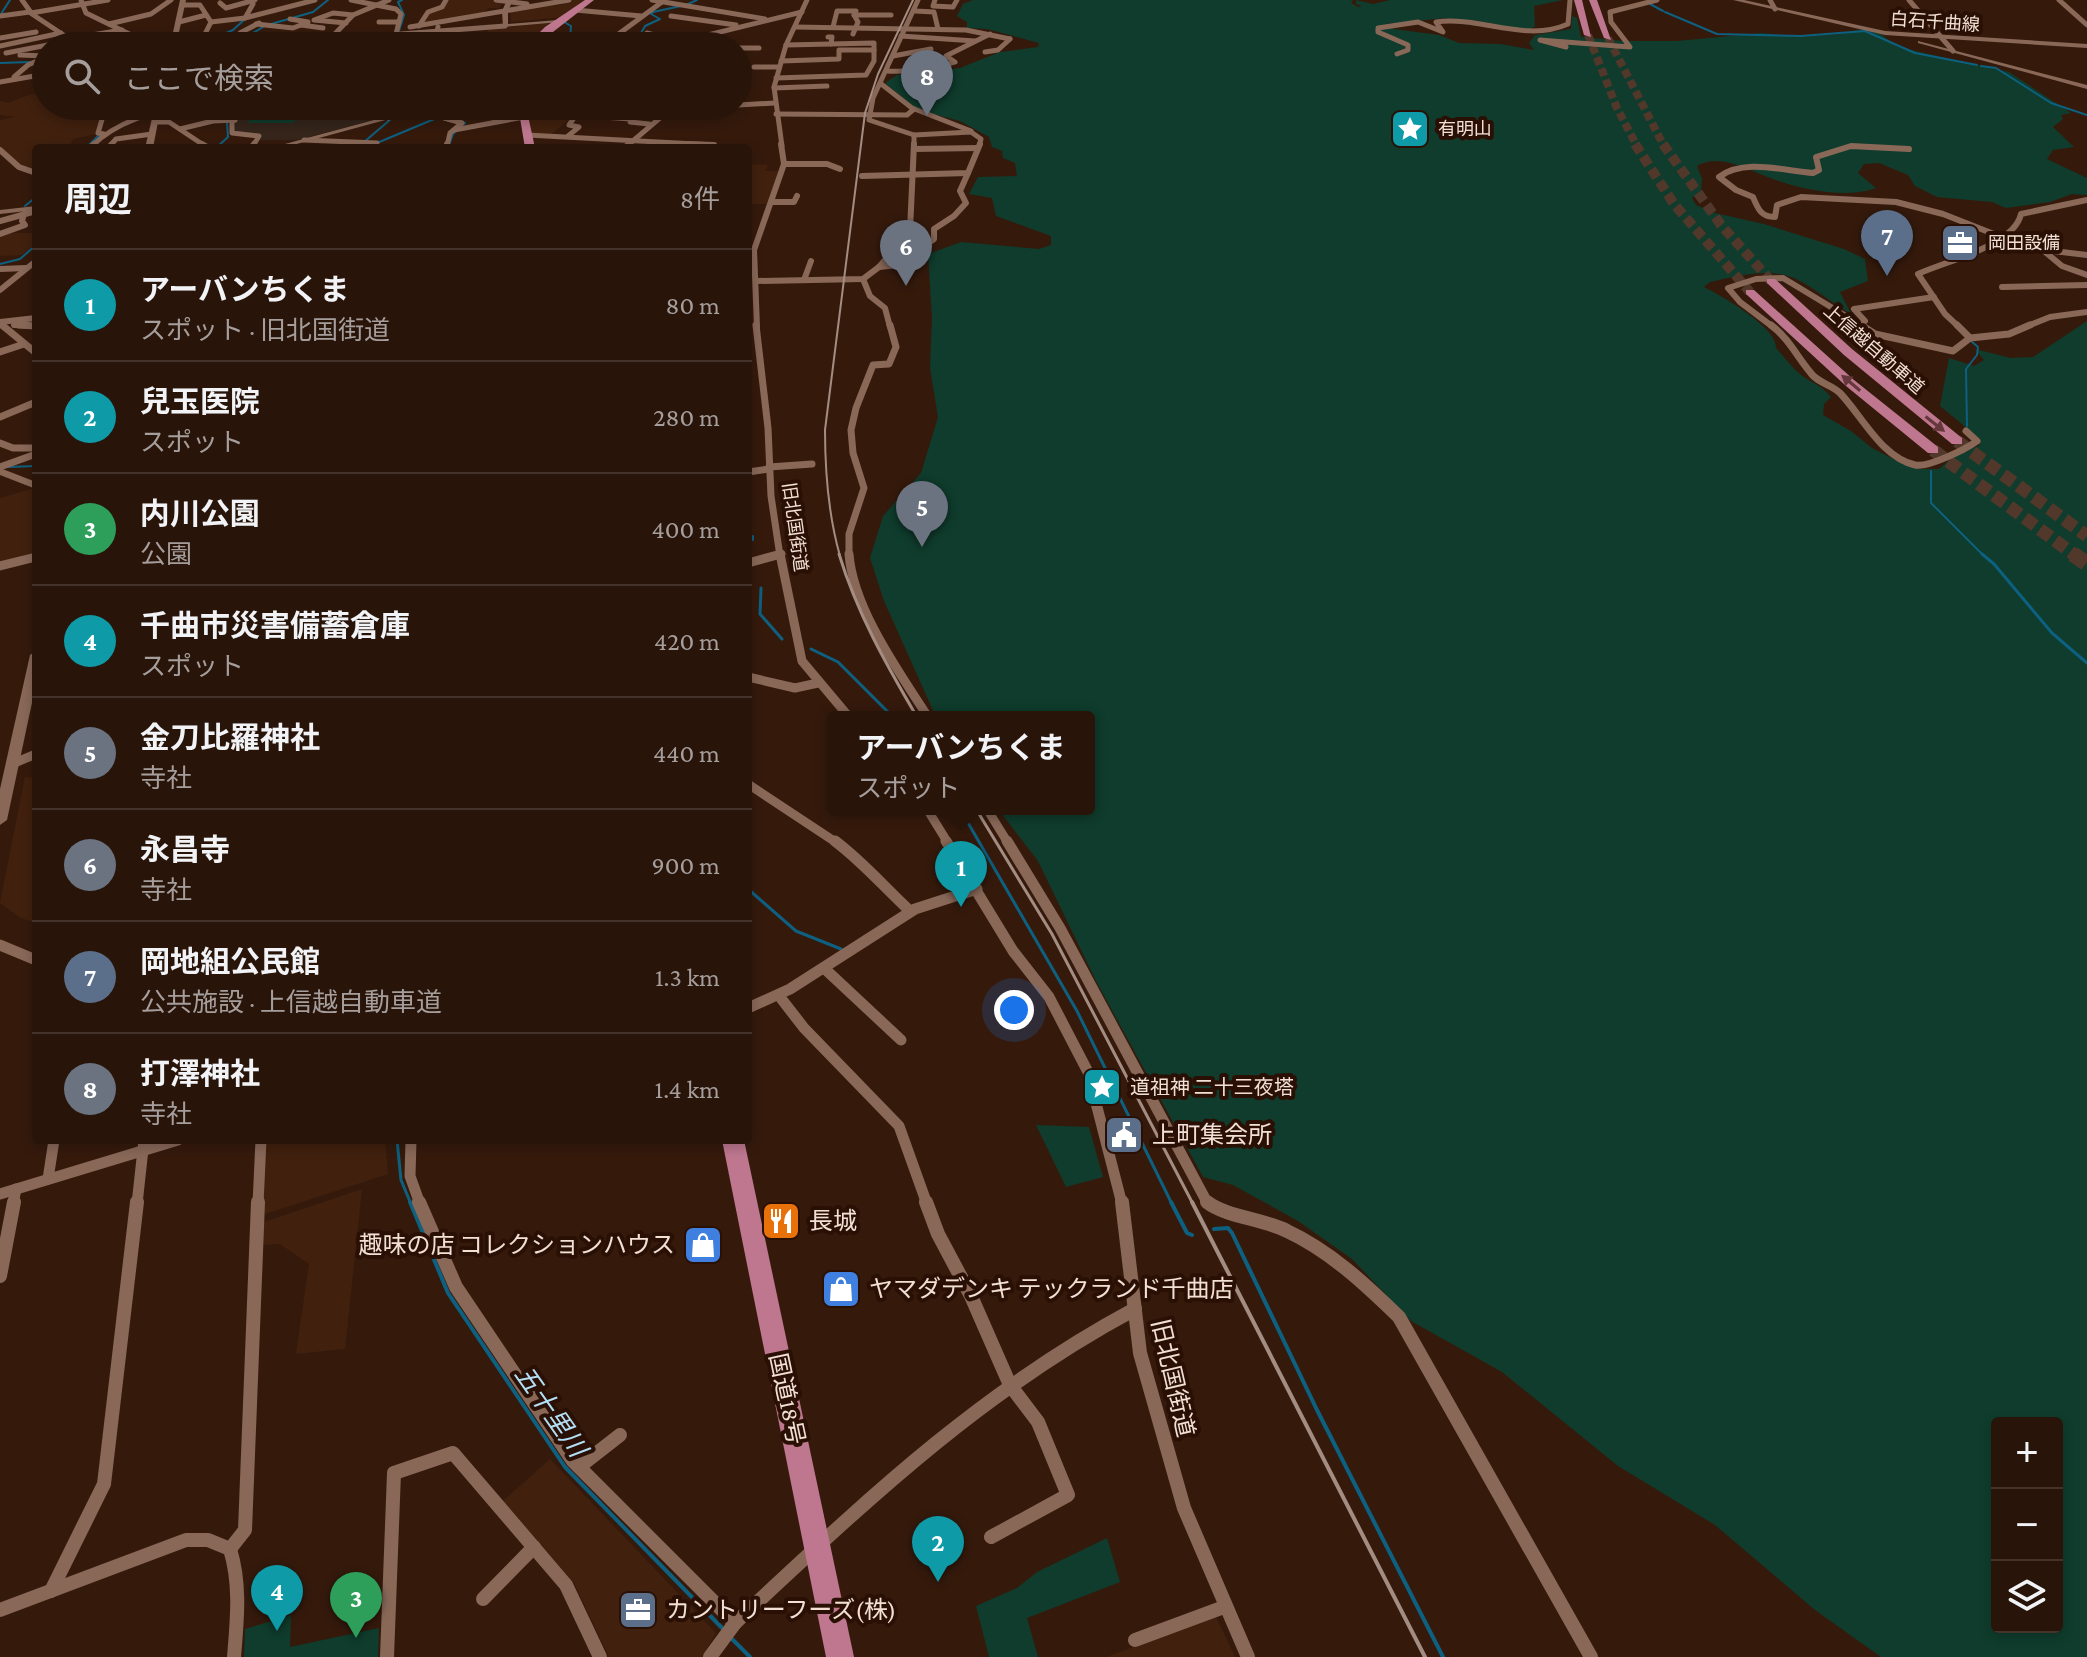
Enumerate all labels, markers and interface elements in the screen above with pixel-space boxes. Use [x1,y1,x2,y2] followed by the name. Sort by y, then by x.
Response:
[1889,9,1981,35] street label: 白石千曲線
[32,32,752,120] search box
[901,50,953,116] pin: 8
[60,54,104,98] icon: search
[124,62,274,95] text: ここで検索
[1389,108,1431,150] place icon: 有明山
[1438,119,1492,139] place label: 有明山
[64,181,132,218] text: 周辺
[680,185,720,214] text: 8件
[1861,210,1913,276] pin: 7
[880,220,932,286] pin: 6
[1939,222,1981,264] office icon: 岡田設備
[1988,233,2060,253] place label: 岡田設備
[140,273,349,306] text: アーバンちくま
[85,291,95,320] text: 1
[666,291,720,320] text: 80 m
[1820,300,1928,398] street label: 上信越自動車道
[140,316,390,345] text: スポット · 旧北国街道
[1841,375,1861,392] one-way arrow
[140,385,260,418] text: 兒玉医院
[83,403,97,432] text: 2
[653,403,720,432] text: 280 m
[1925,416,1945,432] one-way arrow
[140,428,244,457] text: スポット
[779,481,811,573] street label: 旧北国街道
[896,481,948,547] pin: 5
[140,497,260,530] text: 内川公園
[84,515,96,544] text: 3
[652,515,720,544] text: 400 m
[140,540,192,569] text: 公園
[140,609,410,642] text: 千曲市災害備蓄倉庫
[83,627,97,656] text: 4
[654,627,720,656] text: 420 m
[140,652,244,681] text: スポット
[827,711,1095,815] popup
[140,721,320,754] text: 金刀比羅神社
[856,731,1066,764] text: アーバンちくま
[84,739,96,768] text: 5
[653,739,720,768] text: 440 m
[140,764,192,793] text: 寺社
[856,774,960,803] text: スポット
[140,833,230,866] text: 永昌寺
[935,841,987,907] pin: 1
[83,851,97,880] text: 6
[652,851,720,880] text: 900 m
[140,876,192,905] text: 寺社
[140,945,320,978] text: 岡地組公民館
[84,963,96,992] text: 7
[655,963,720,992] text: 1.3 km
[140,988,442,1017] text: 公共施設 · 上信越自動車道
[994,990,1034,1030] your location
[140,1057,260,1090] text: 打澤神社
[1081,1066,1123,1108] place icon: 道祖神 二十三夜塔
[82,1075,98,1104] text: 8
[655,1075,720,1104] text: 1.4 km
[1130,1076,1294,1098] place label: 道祖神 二十三夜塔
[140,1100,192,1129] text: 寺社
[1103,1114,1145,1156] public building icon: 上町集会所
[1152,1121,1272,1148] place label: 上町集会所
[760,1200,802,1242] restaurant icon: 長城
[809,1207,857,1234] place label: 長城
[682,1224,724,1266] shop icon: 趣味の店 コレクションハウス
[359,1231,675,1258] place label: 趣味の店 コレクションハウス
[820,1268,862,1310] shop icon: ヤマダデンキ テックランド千曲店
[869,1275,1234,1302] place label: ヤマダデンキ テックランド千曲店
[1147,1316,1200,1439] street label: 旧北国街道
[765,1351,810,1447] street label: 国道18号
[509,1360,594,1465] water label: 五十里川
[1991,1417,2063,1633] map controls
[1991,1417,2063,1489] button: +
[1991,1489,2063,1561] button: −
[912,1516,964,1582] pin: 2
[1991,1561,2063,1633] button: layers
[251,1565,303,1631] pin: 4
[330,1572,382,1638] pin: 3
[617,1589,659,1631] office icon: カントリーフーズ(株)
[666,1596,896,1624] place label: カントリーフーズ(株)

